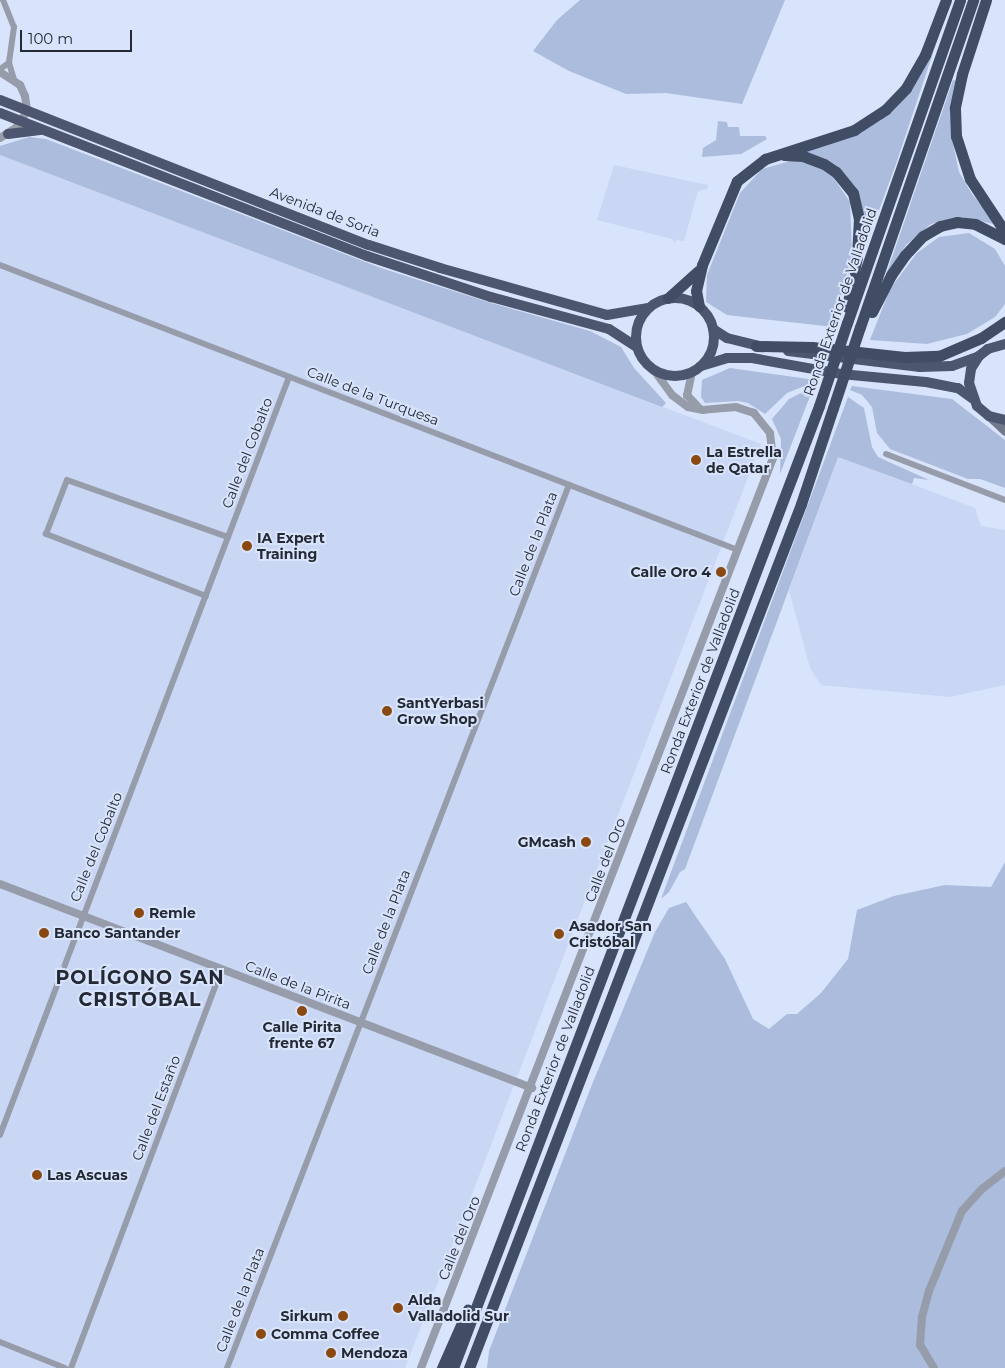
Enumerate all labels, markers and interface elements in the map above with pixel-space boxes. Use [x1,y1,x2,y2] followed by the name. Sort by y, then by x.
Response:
[22,20,135,52] scale bar
[28,29,73,48] text: 100 m
[268,183,382,241] street label: Avenida de Soria
[800,206,880,398] street label: Ronda Exterior de Valladolid
[305,363,441,429] street label: Calle de la Turquesa
[218,395,276,511] street label: Calle del Cobalto
[706,444,782,477] place label: La Estrella de Qatar
[690,454,702,466] marker: La Estrella de Qatar
[505,489,561,599] street label: Calle de la Plata
[257,530,325,562] place label: IA Expert Training
[241,540,253,552] marker: IA Expert Training
[631,564,711,580] place label: Calle Oro 4
[715,566,727,578] marker: Calle Oro 4
[657,586,743,776] street label: Ronda Exterior de Valladolid
[397,695,484,728] place label: SantYerbasi Grow Shop
[381,705,393,717] marker: SantYerbasi Grow Shop
[66,790,126,904] street label: Calle del Cobalto
[581,815,629,905] street label: Calle del Oro
[518,834,576,850] place label: GMcash
[580,836,592,848] marker: GMcash
[358,867,414,977] street label: Calle de la Plata
[149,905,196,921] place label: Remle
[133,907,145,919] marker: Remle
[569,918,652,950] place label: Asador San Cristóbal
[54,925,180,941] place label: Banco Santander
[38,927,50,939] marker: Banco Santander
[553,928,565,940] marker: Asador San Cristóbal
[243,957,353,1013] street label: Calle de la Pirita
[512,964,598,1154] street label: Ronda Exterior de Valladolid
[54,967,226,1011] district label: POLÍGONO SAN CRISTÓBAL
[296,1005,308,1017] marker: Calle Pirita frente 67
[262,1019,342,1052] place label: Calle Pirita frente 67
[128,1053,184,1163] street label: Calle del Estaño
[47,1167,128,1183] place label: Las Ascuas
[31,1169,43,1181] marker: Las Ascuas
[435,1194,483,1282] street label: Calle del Oro
[212,1245,268,1355] street label: Calle de la Plata
[408,1292,509,1324] place label: Alda Valladolid Sur
[392,1302,404,1314] marker: Alda Valladolid Sur
[281,1308,333,1324] place label: Sirkum
[337,1310,349,1322] marker: Sirkum
[271,1326,380,1342] place label: Comma Coffee
[255,1328,267,1340] marker: Comma Coffee
[341,1345,408,1361] place label: Mendoza
[325,1347,337,1359] marker: Mendoza

